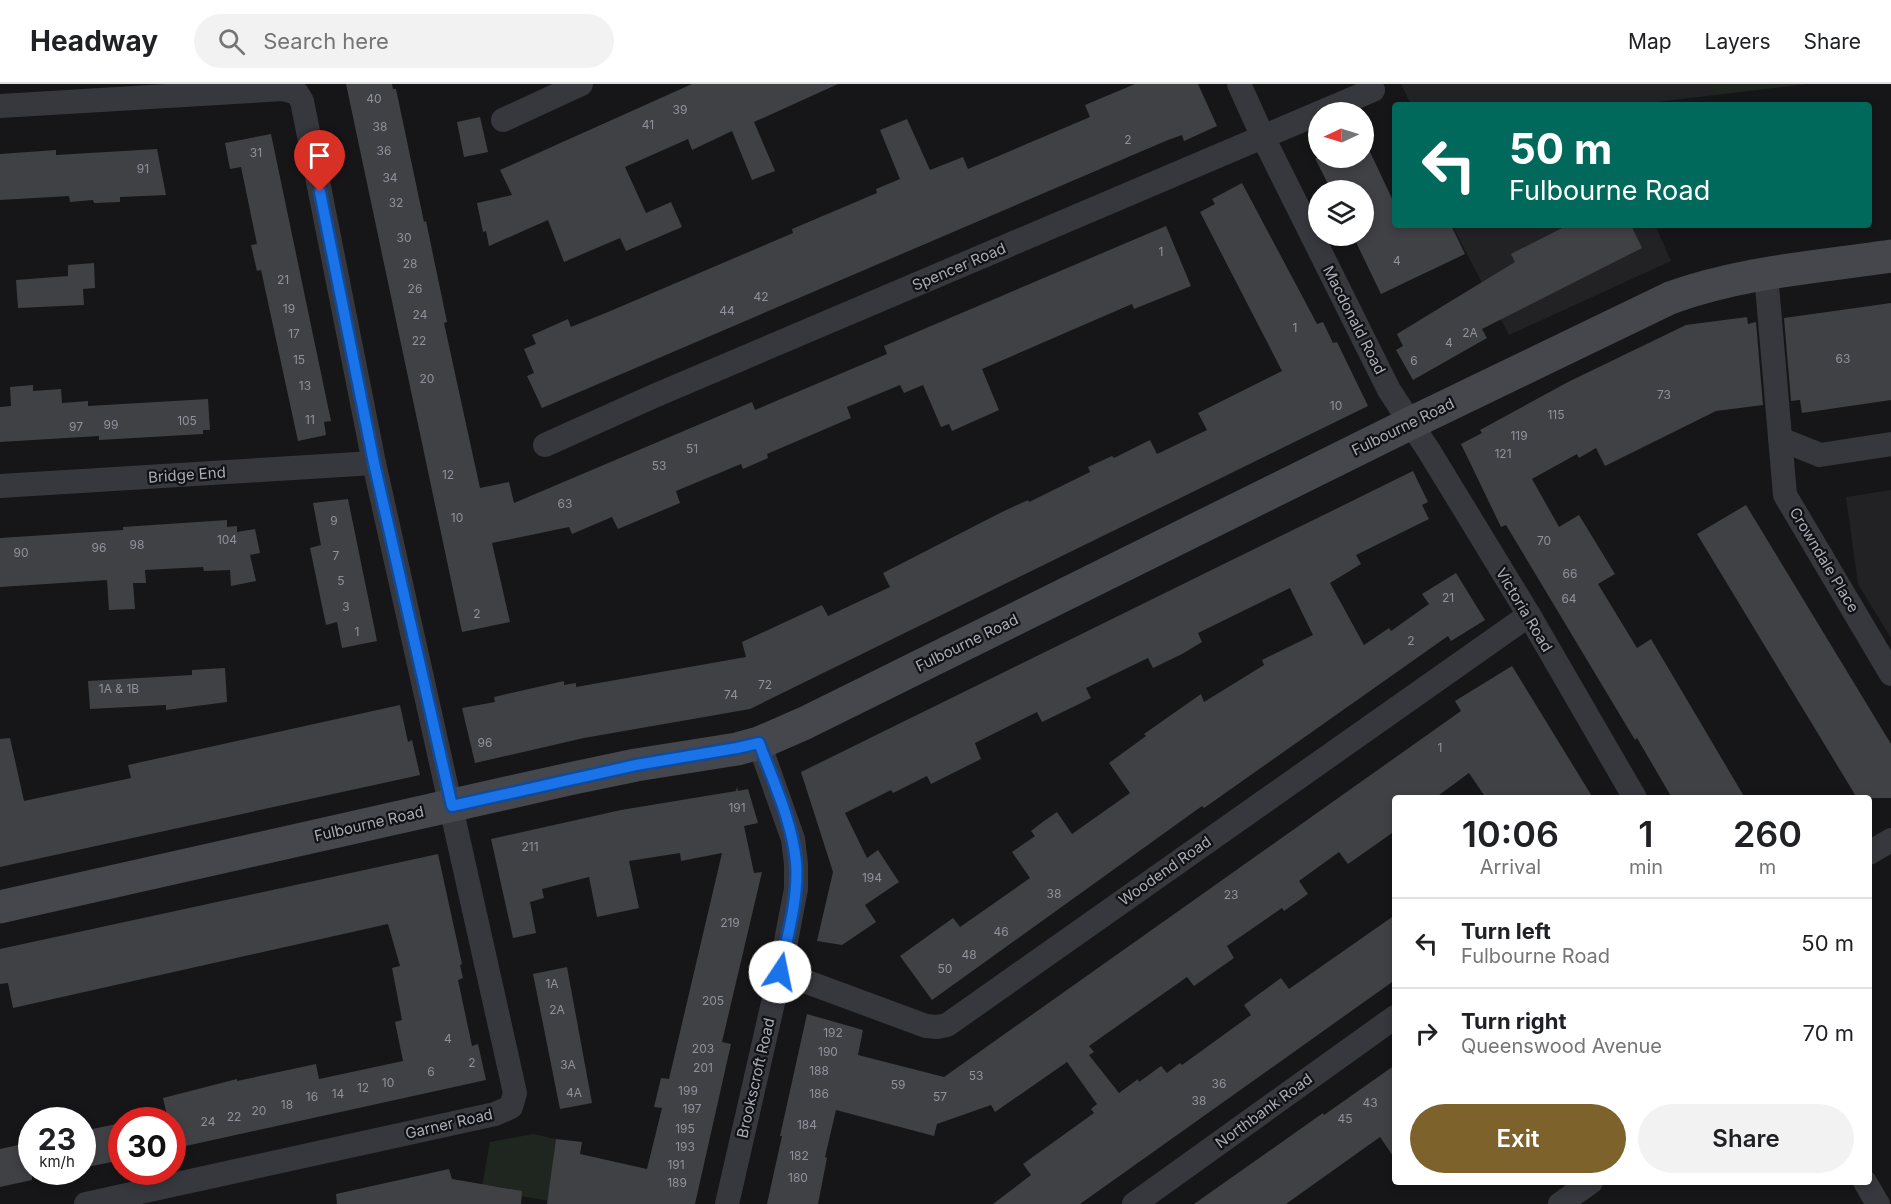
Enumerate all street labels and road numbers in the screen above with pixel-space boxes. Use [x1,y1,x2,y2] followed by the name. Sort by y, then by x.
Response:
[909,238,1008,295] street label: Spencer Road
[1319,262,1390,377] street label: Macdonald Road
[1348,394,1457,460] street label: Fulbourne Road
[148,462,226,487] street label: Bridge End
[1786,504,1863,616] street label: Crowndale Place
[1492,564,1557,655] street label: Victoria Road
[912,610,1021,676] street label: Fulbourne Road
[312,802,425,845] street label: Fulbourne Road
[1115,832,1215,909] street label: Woodend Road
[732,1016,779,1140] street label: Brookscroft Road
[1212,1069,1316,1152] street label: Northbank Road
[403,1104,494,1143] street label: Garner Road

